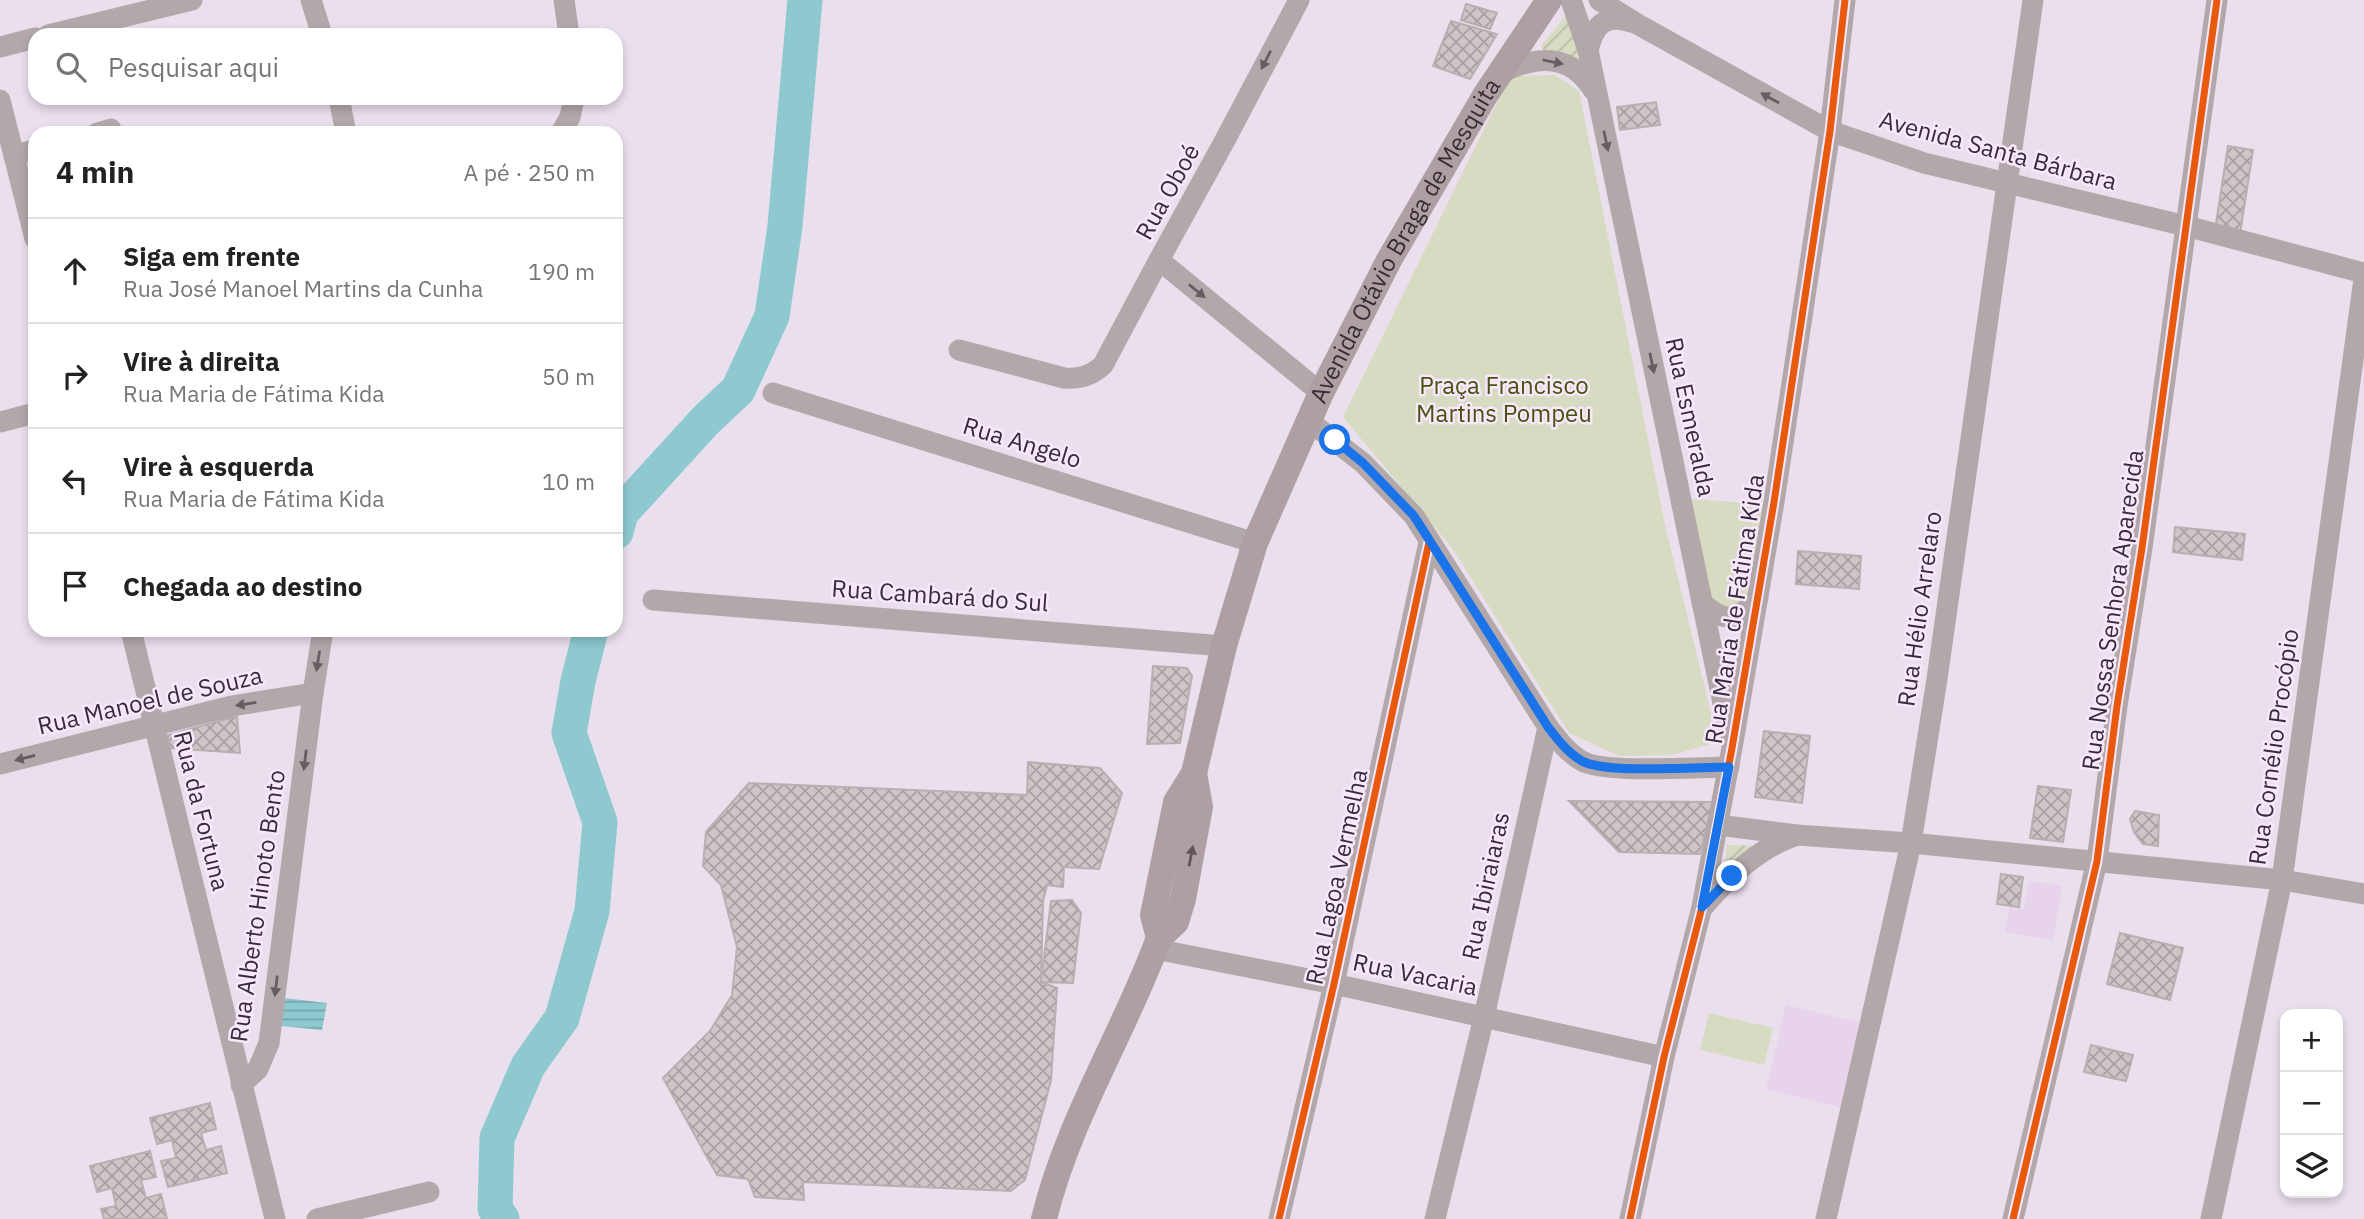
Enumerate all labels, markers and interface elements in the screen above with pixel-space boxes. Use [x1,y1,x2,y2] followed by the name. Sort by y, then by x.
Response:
[28,28,623,105] search box
[52,48,90,86] icon: search
[108,50,279,84] text: Pesquisar aqui
[1260,50,1271,70] one-way arrow
[1542,57,1564,68] one-way arrow
[1302,71,1507,408] street label: Avenida Otávio Braga de Mesquita
[1760,92,1780,104] one-way arrow
[1876,103,2121,197] street label: Avenida Santa Bárbara
[1600,130,1611,152] one-way arrow
[1128,138,1207,245] street label: Rua Oboé
[56,152,134,191] text: 4 min
[464,157,595,187] text: A pé · 250 m
[123,239,300,273] text: Siga em frente
[56,252,94,290] icon: ahead
[528,256,595,286] text: 190 m
[123,273,483,303] text: Rua José Manoel Martins da Cunha
[1188,284,1206,299] one-way arrow
[1658,334,1724,500] street label: Rua Esmeralda
[123,344,280,378] text: Vire à direita
[1647,352,1658,374] one-way arrow
[56,357,94,395] icon: right
[542,361,595,391] text: 50 m
[1416,369,1592,429] park label: Praça Francisco Martins Pompeu
[123,378,385,408] text: Rua Maria de Fátima Kida
[959,409,1085,475] street label: Rua Angelo
[1319,424,1350,455] route start
[2074,447,2150,772] street label: Rua Nossa Senhora Aparecida
[123,449,314,483] text: Vire à esquerda
[56,462,94,500] icon: left
[542,466,595,496] text: 10 m
[1697,471,1771,746] street label: Rua Maria de Fátima Kida
[123,483,385,513] text: Rua Maria de Fátima Kida
[1889,509,1949,709] street label: Rua Hélio Arrelaro
[56,567,94,605] icon: arrive
[123,569,362,603] text: Chegada ao destino
[831,571,1050,619] street label: Rua Cambará do Sul
[2241,627,2305,867] street label: Rua Cornélio Procópio
[312,650,323,672] one-way arrow
[34,659,266,741] street label: Rua Manoel de Souza
[235,699,257,710] one-way arrow
[167,728,237,894] street label: Rua da Fortuna
[299,750,310,772] one-way arrow
[14,753,36,764] one-way arrow
[1298,766,1375,988] street label: Rua Lagoa Vermelha
[222,768,292,1044] street label: Rua Alberto Hinoto Bento
[1454,809,1516,963] street label: Rua Ibiraiaras
[1186,845,1197,867] one-way arrow
[1716,860,1747,891] route end
[1350,945,1481,1003] street label: Rua Vacaria
[271,975,282,997] one-way arrow
[2280,1009,2343,1198] map controls
[2280,1009,2343,1072] button: +
[2280,1072,2343,1135] button: −
[2280,1135,2343,1198] button: layers

